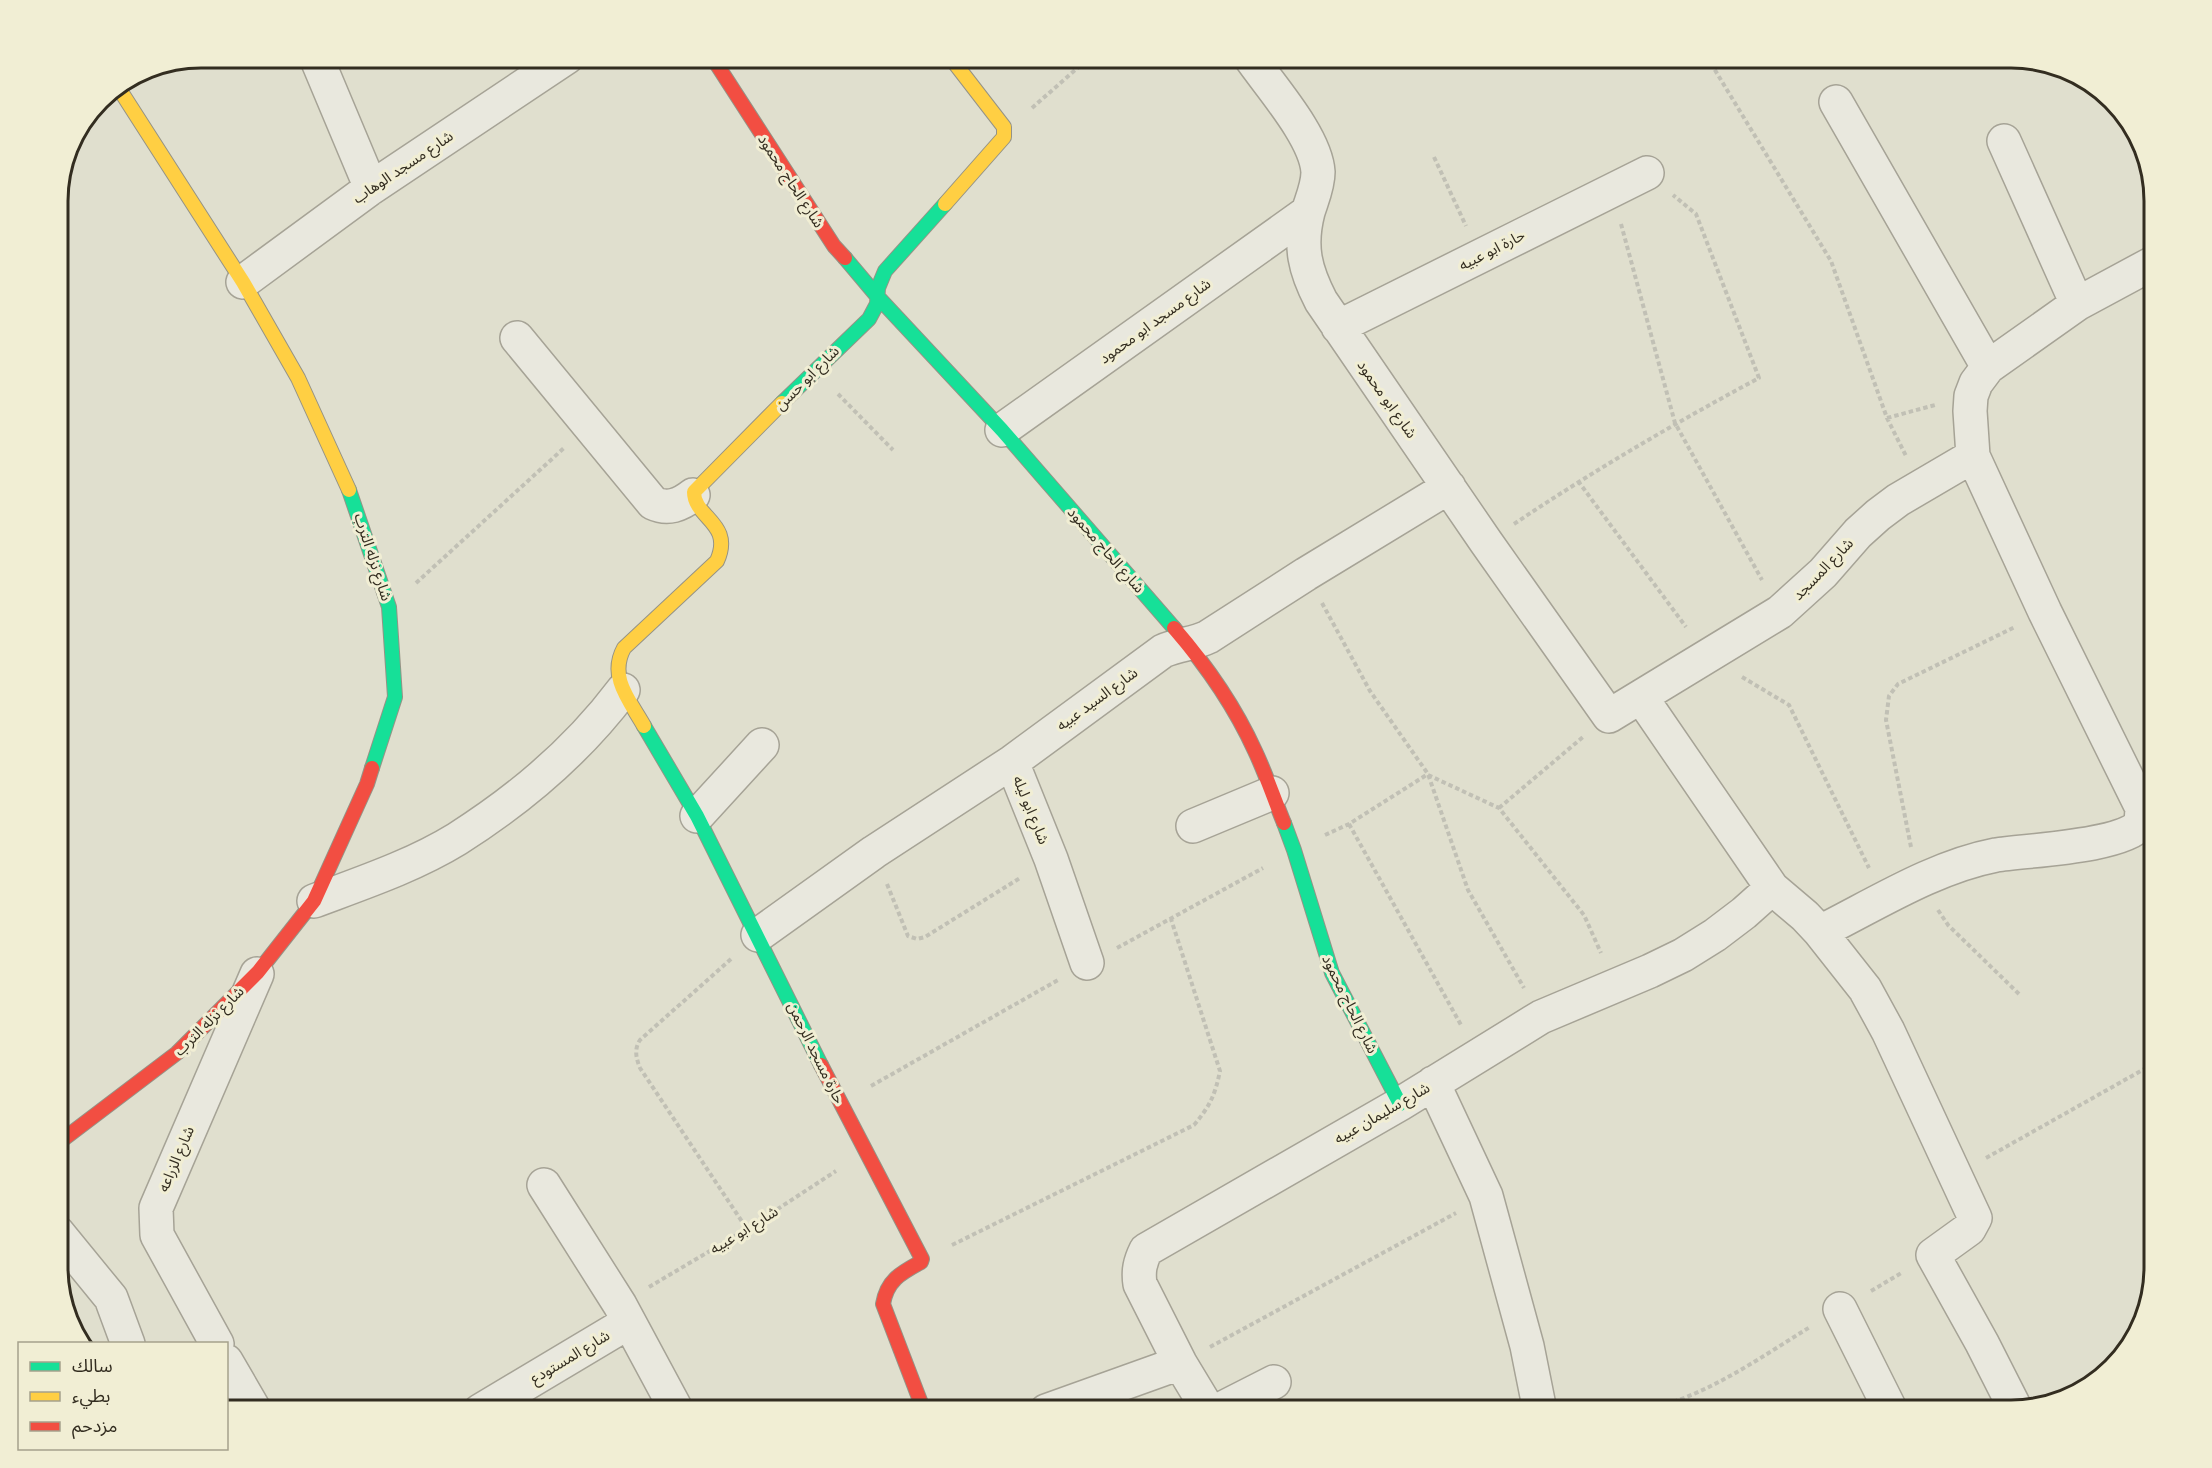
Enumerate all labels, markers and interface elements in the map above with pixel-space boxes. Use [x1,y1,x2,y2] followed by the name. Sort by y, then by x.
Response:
[348,125,458,210] street label: شارع مسجد الوهاب
[752,130,830,233] street label: شارع الحاج محمود
[1455,224,1528,274] street label: حارة ابو عبيه
[1095,273,1216,370] street label: شارع مسجد ابو محمود
[770,340,845,416] street label: شارع ابو حسن
[1351,355,1422,444] street label: شارع ابو محمود
[1062,502,1150,599] street label: شارع الحاج محمود
[347,510,398,604] street label: شارع نزله الترب
[1788,533,1859,606] street label: شارع المسجد
[1052,662,1143,737] street label: شارع السيد عبيه
[1006,772,1055,848] street label: شارع ابو ليله
[1316,951,1384,1058] street label: شارع الحاج محمود
[169,981,250,1062] street label: شارع نزله الترب
[784,998,850,1107] street label: حارة مسجد الرحمن
[1330,1077,1435,1150] street label: شارع سليمان عبيه
[152,1122,201,1196] street label: شارع الزراعه
[706,1200,783,1261] street label: شارع ابو عبيه
[526,1324,615,1390] street label: شارع المستودع
[18,1342,228,1450] legend
[72,1353,113,1377] text: سالك
[72,1383,110,1409] text: بطيء
[72,1413,117,1439] text: مزدحم

